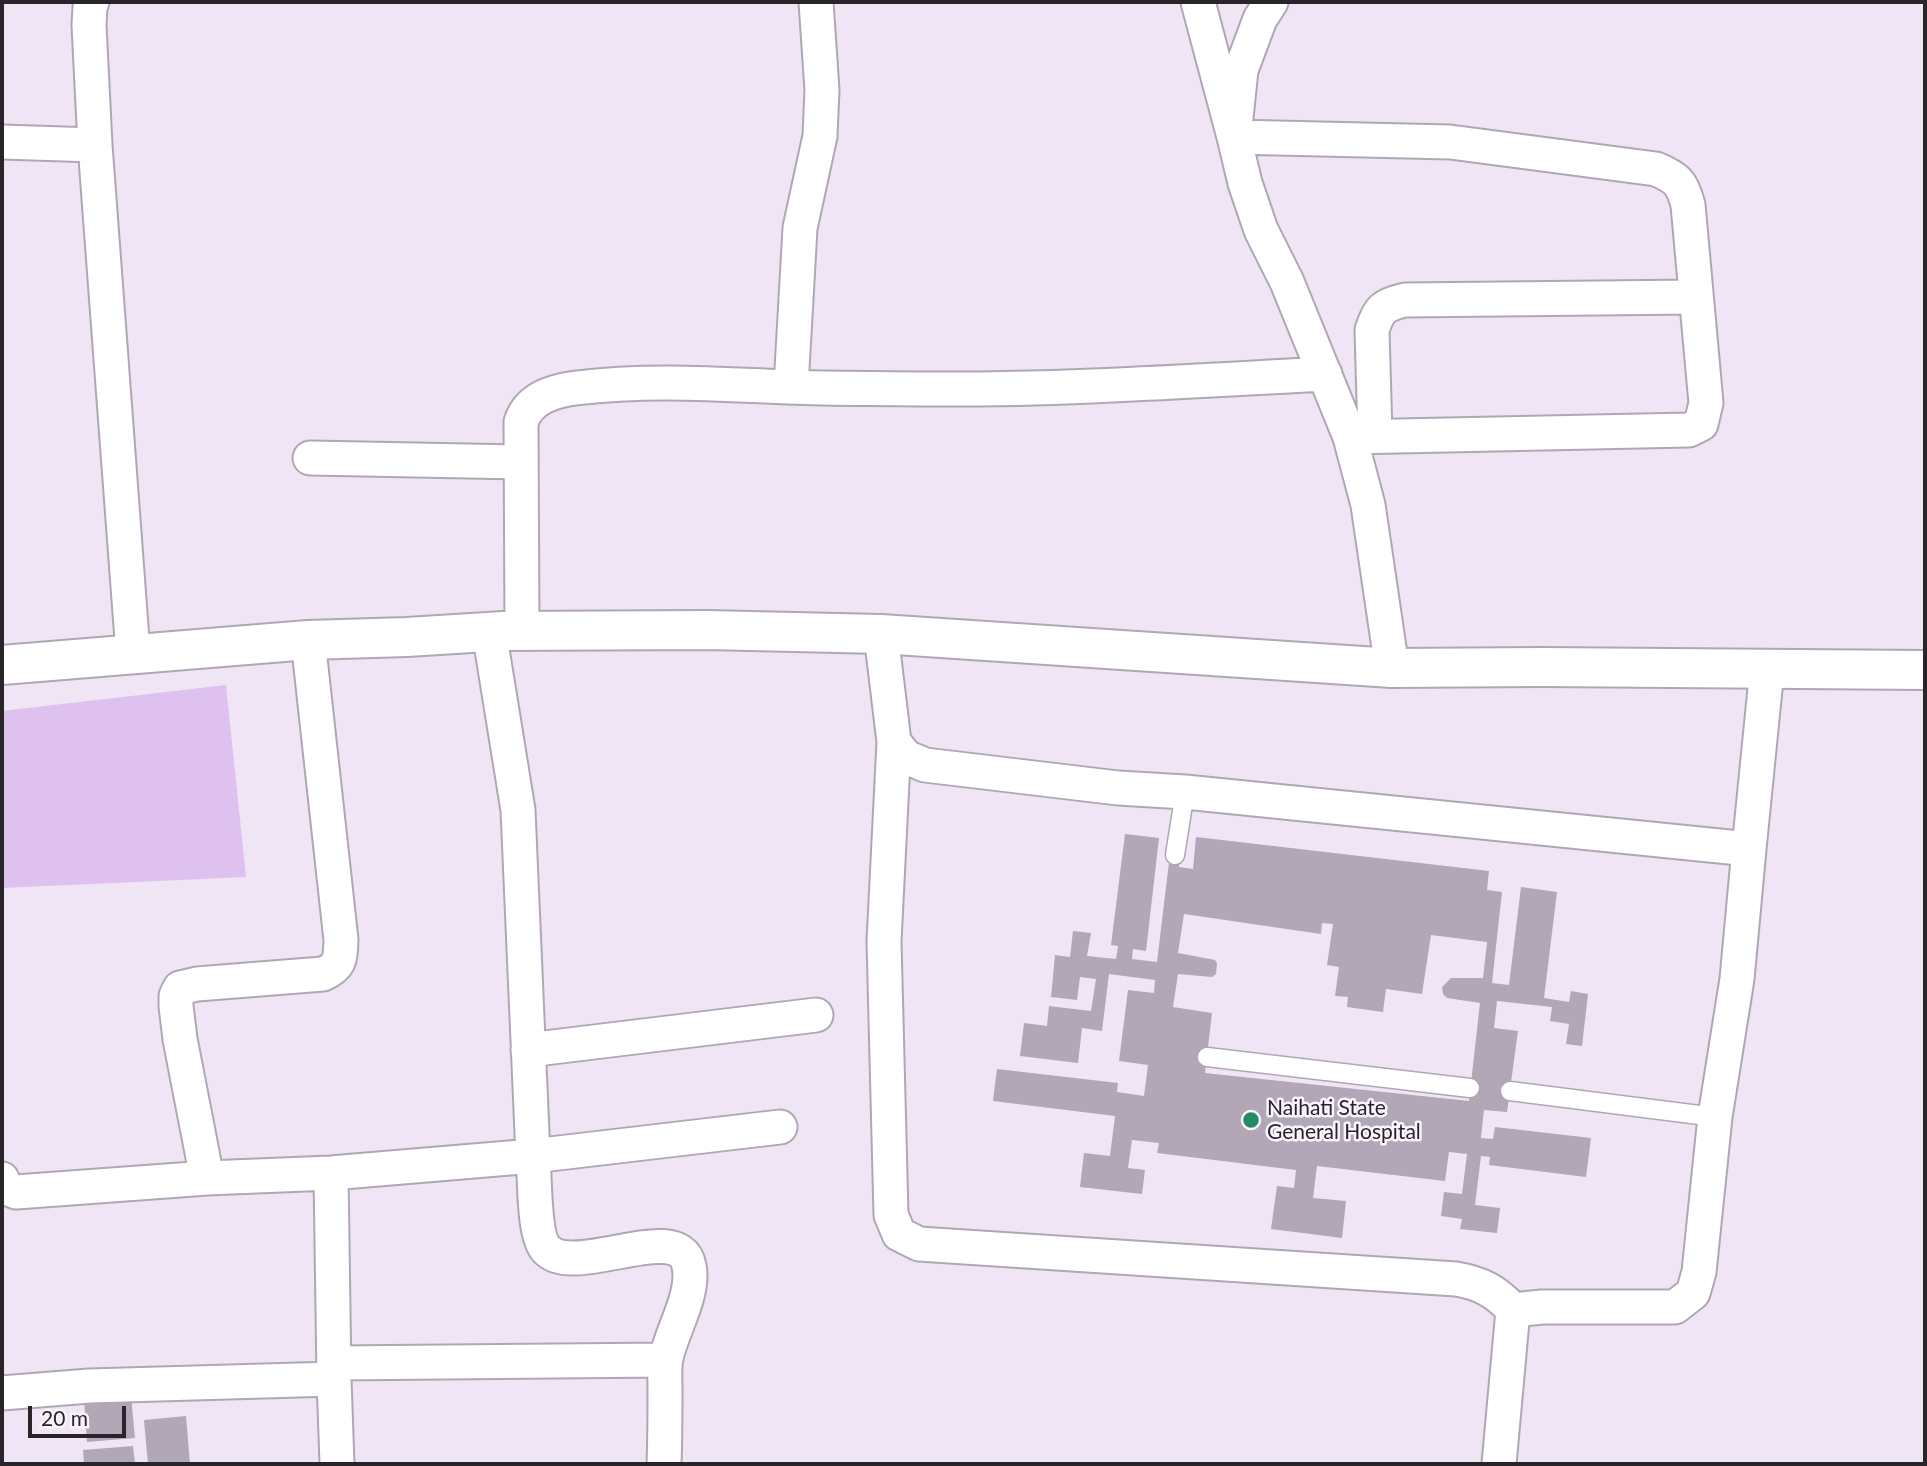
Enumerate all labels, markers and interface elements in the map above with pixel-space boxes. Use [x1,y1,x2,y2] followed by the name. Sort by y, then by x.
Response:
[1267,1095,1421,1145] place label: Naihati State General Hospital
[1241,1110,1261,1130] marker: Naihati State General Hospital
[32,1392,130,1436] scale bar
[41,1405,88,1430] text: 20 m

